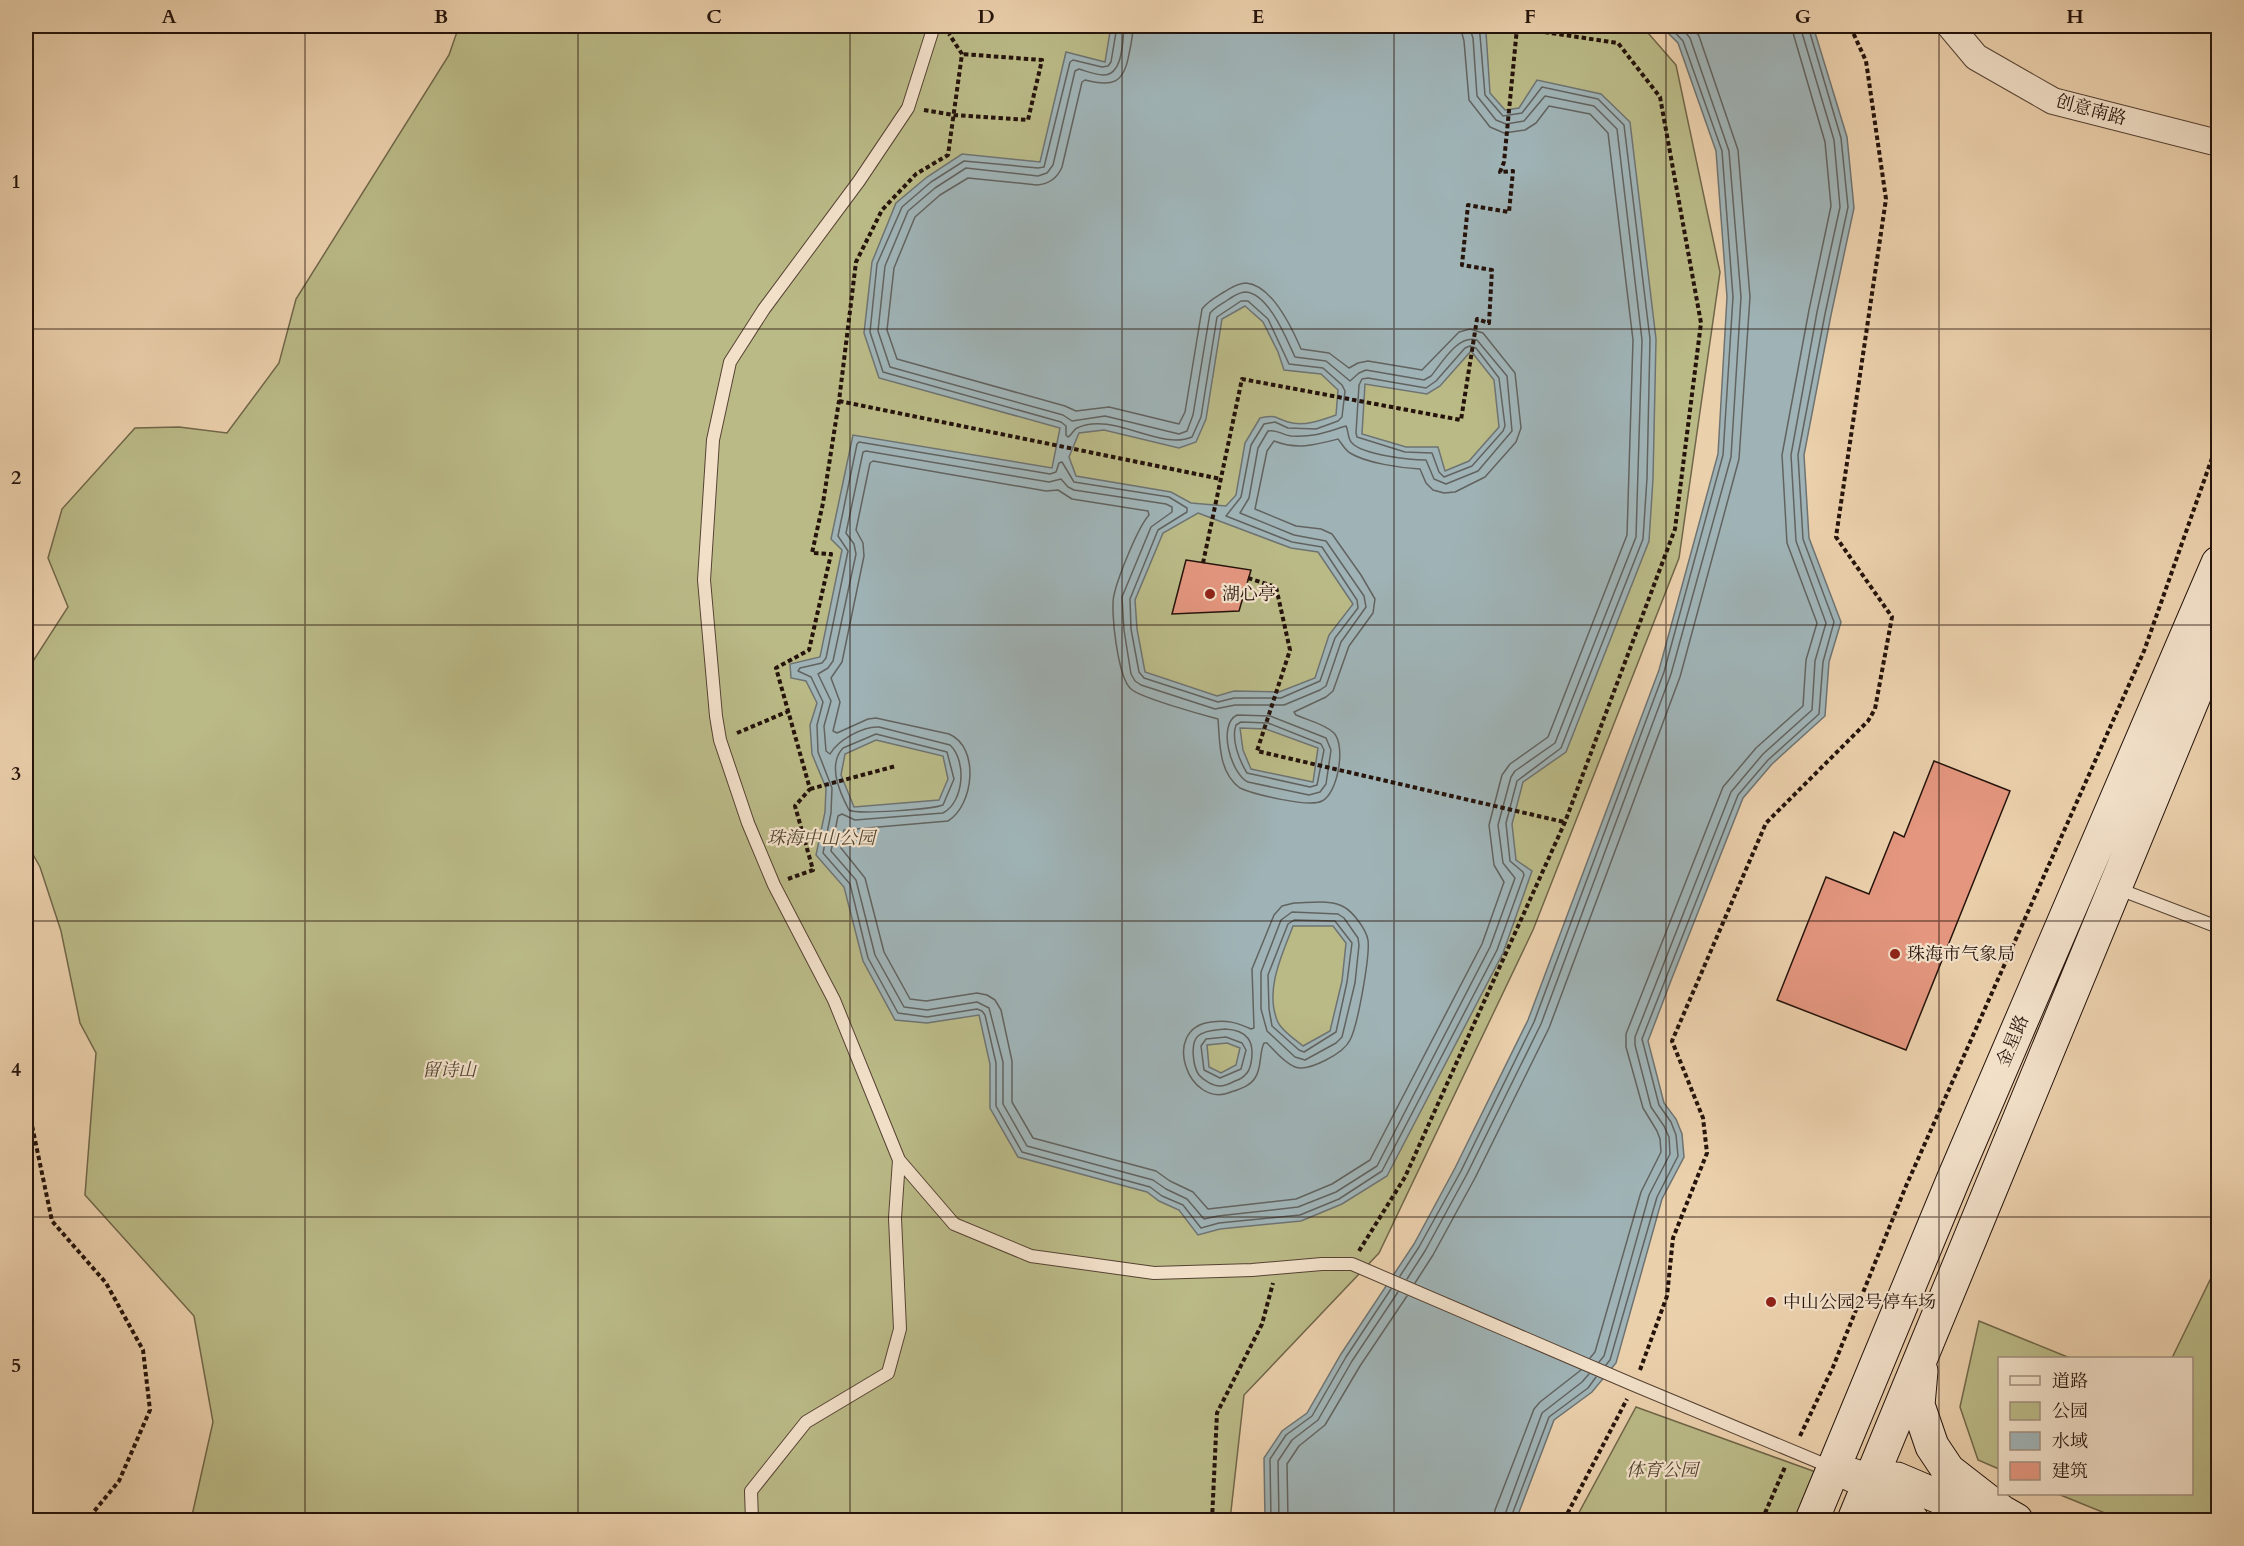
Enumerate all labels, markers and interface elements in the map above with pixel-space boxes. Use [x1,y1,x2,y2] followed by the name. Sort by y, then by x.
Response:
[161,3,177,30] text: A
[434,3,448,30] text: B
[706,3,722,30] text: C
[977,3,995,30] text: D
[1252,3,1264,30] text: E
[1524,3,1536,30] text: F
[1795,3,1811,30] text: G
[2066,3,2084,30] text: H
[2053,89,2129,131] street label: 创意南路
[11,168,21,195] text: 1
[11,464,21,491] text: 2
[1222,582,1276,607] place label: 湖心亭
[1203,587,1217,601] marker: 湖心亭
[11,760,21,787] text: 3
[767,826,878,851] park label: 珠海中山公园
[1907,942,2015,967] place label: 珠海市气象局
[1888,947,1902,961] marker: 珠海市气象局
[1991,1011,2035,1071] street label: 金星路
[11,1056,21,1083] text: 4
[422,1058,478,1083] park label: 留诗山
[1783,1290,1936,1315] place label: 中山公园2号停车场
[1764,1295,1778,1309] marker: 中山公园2号停车场
[11,1352,21,1379] text: 5
[1998,1357,2193,1495] legend
[2052,1369,2088,1394] text: 道路
[2052,1399,2088,1424] text: 公园
[2052,1429,2088,1454] text: 水域
[1626,1458,1701,1483] park label: 体育公园
[2052,1459,2088,1484] text: 建筑

